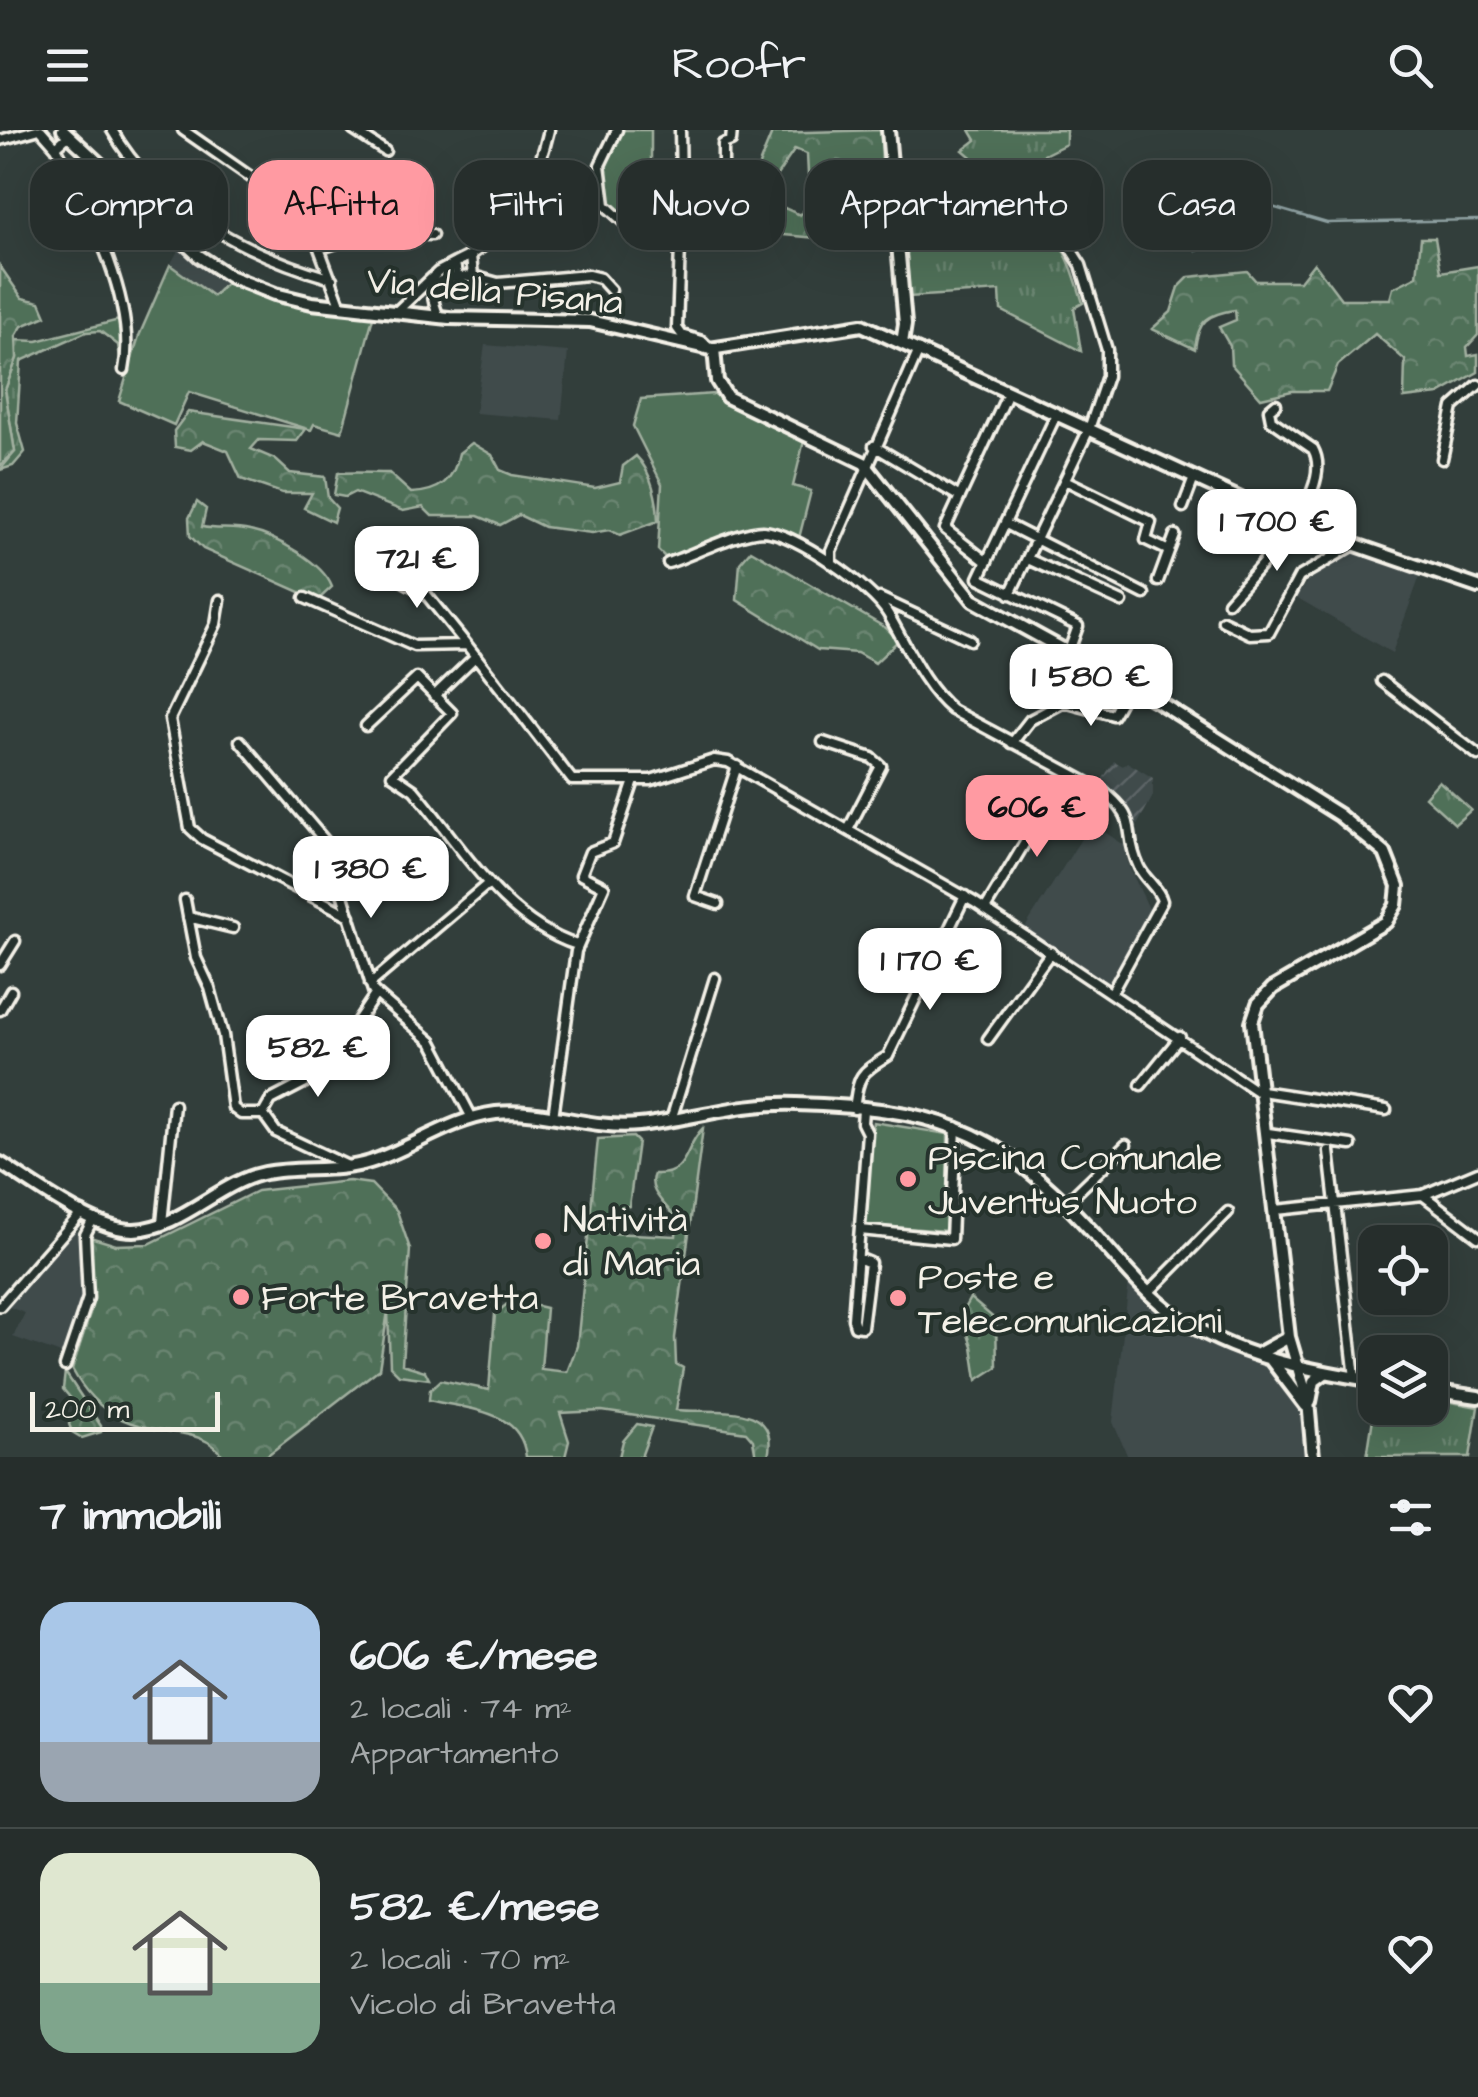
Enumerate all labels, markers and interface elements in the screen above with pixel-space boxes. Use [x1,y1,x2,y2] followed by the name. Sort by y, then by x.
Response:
[672,34,806,96] text: Roofr
[40,38,95,93] icon: menu
[1383,38,1438,93] icon: search
[30,160,228,250] chip: Compra
[248,160,434,250] chip: Affitta
[454,160,598,250] chip: Filtri
[618,160,785,250] chip: Nuovo
[805,160,1103,250] chip: Appartamento
[1123,160,1271,250] chip: Casa
[364,255,625,329] street label: Via della Pisana
[1185,489,1369,574] pin: 1 700 €
[1219,499,1335,544] text: 1 700 €
[347,526,487,611] pin: 721 €
[377,536,457,581] text: 721 €
[999,644,1183,729] pin: 1 580 €
[1032,654,1150,699] text: 1 580 €
[967,775,1107,860] pin: 606 €
[988,785,1086,830] text: 606 €
[279,836,463,921] pin: 1 380 €
[315,846,427,891] text: 1 380 €
[838,928,1022,1013] pin: 1 170 €
[880,938,980,983] text: 1 170 €
[248,1015,388,1100] pin: 582 €
[268,1025,368,1070] text: 582 €
[928,1133,1222,1229] place label: Piscina Comunale Juventus Nuoto
[897,1168,919,1190] marker: Piscina Comunale Juventus Nuoto
[563,1195,700,1291] place label: Natività di Maria
[1358,1225,1448,1425] map controls
[1358,1225,1448,1315] button: locate
[532,1230,554,1252] marker: Natività di Maria
[918,1252,1222,1348] place label: Poste e Telecomunicazioni
[261,1273,538,1325] place label: Forte Bravetta
[230,1286,252,1308] marker: Forte Bravetta
[887,1287,909,1309] marker: Poste e Telecomunicazioni
[1358,1335,1448,1425] button: layers
[30,1387,220,1432] scale bar
[45,1390,129,1429] text: 200 m
[40,1488,221,1546] text: 7 immobili
[1383,1490,1438,1545] icon: filters
[350,1628,598,1686] text: 606 €/mese
[120,1642,240,1762] icon: home
[1383,1675,1438,1730] icon: heart
[350,1686,572,1731] text: 2 locali · 74 m²
[350,1731,558,1776] text: Appartamento
[350,1879,600,1937] text: 582 €/mese
[120,1893,240,2013] icon: home
[1383,1926,1438,1981] icon: heart
[350,1937,570,1982] text: 2 locali · 70 m²
[350,1982,616,2027] text: Vicolo di Bravetta

